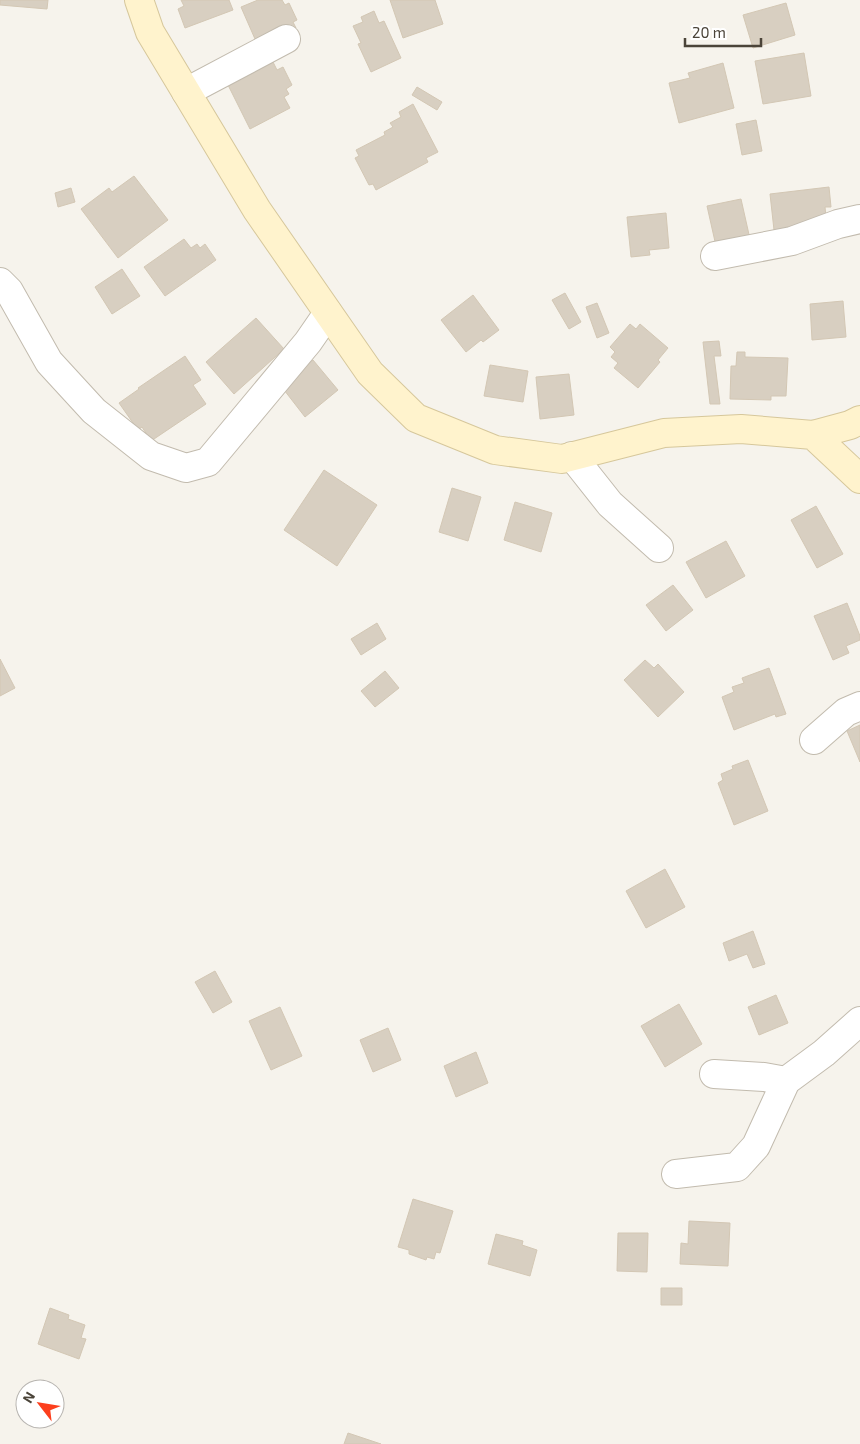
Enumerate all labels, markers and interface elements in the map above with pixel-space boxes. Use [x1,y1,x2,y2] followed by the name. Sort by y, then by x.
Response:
[685,15,761,47] scale bar
[692,23,726,41] text: 20 m
[15,1379,65,1429] north arrow
[19,1388,38,1406] text: N

